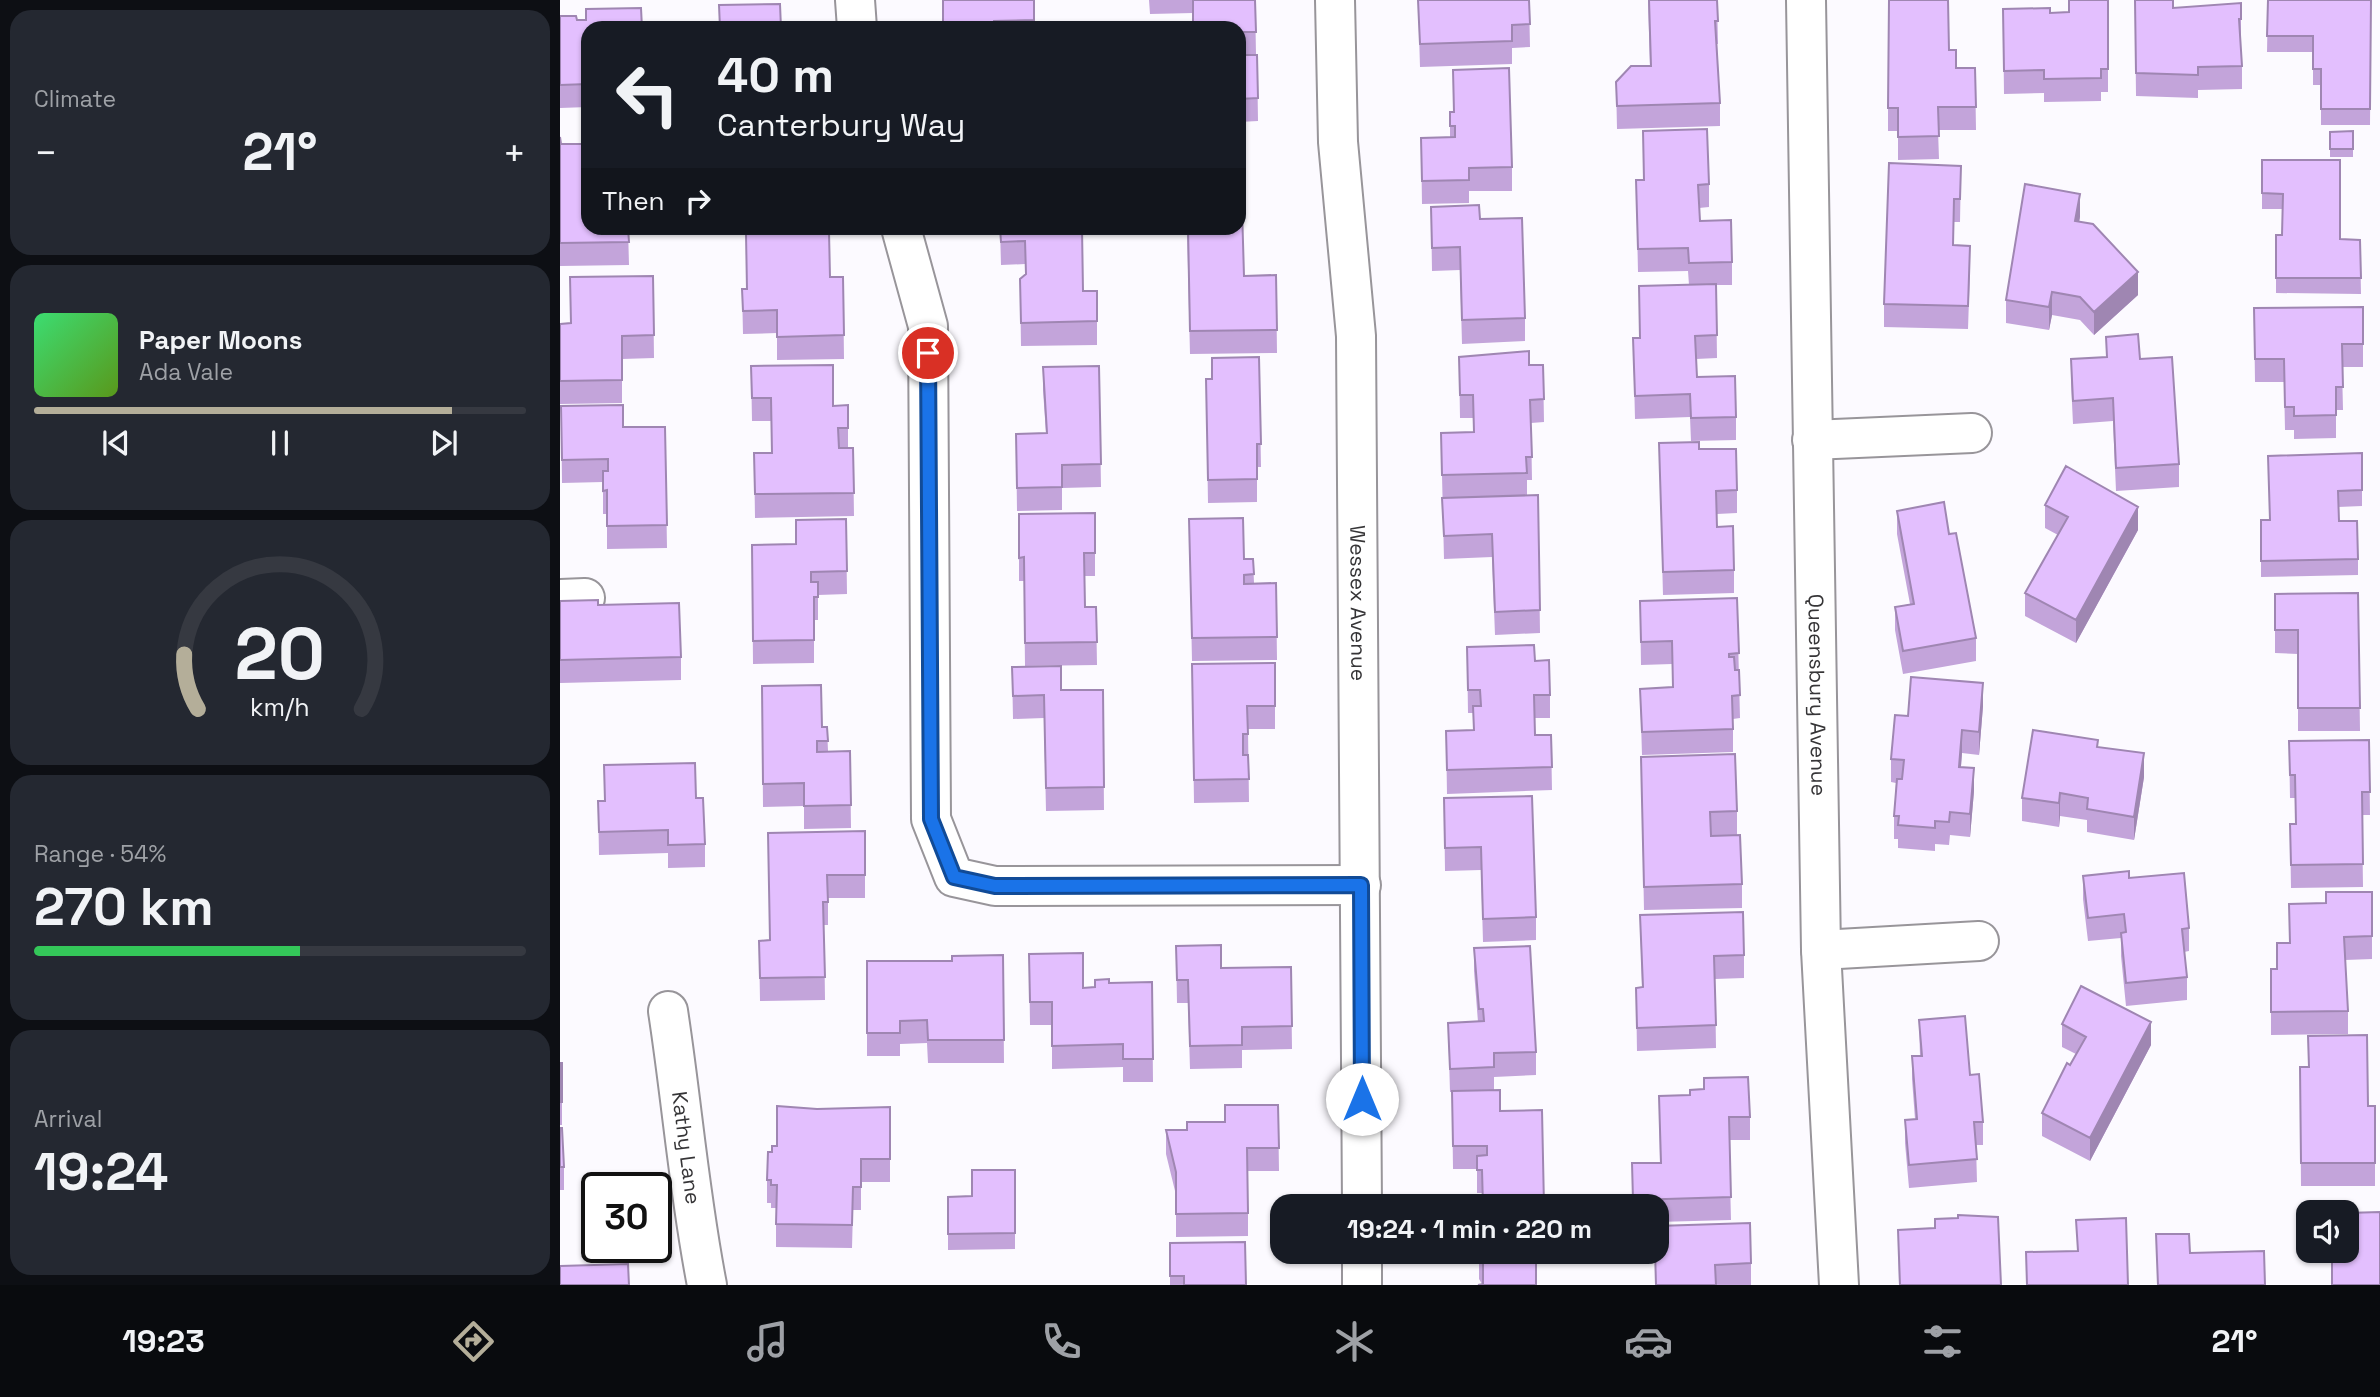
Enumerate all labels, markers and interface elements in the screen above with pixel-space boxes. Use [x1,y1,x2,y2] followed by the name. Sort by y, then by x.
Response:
[717,44,834,106] text: 40 m
[602,49,693,140] icon: left
[34,84,116,114] text: Climate
[717,105,965,145] text: Canterbury Way
[243,119,317,185] text: 21°
[34,129,58,177] text: −
[502,129,526,177] text: +
[679,182,717,220] icon: right
[602,184,665,218] text: Then
[139,323,302,357] text: Paper Moons
[898,323,958,383] pin
[909,334,947,372] icon: arrive
[139,357,233,387] text: Ada Vale
[97,424,135,462] icon: previous
[261,424,299,462] icon: pause
[425,424,463,462] icon: next
[1344,525,1372,681] street label: Wessex Avenue
[1802,594,1833,796] street label: Queensbury Avenue
[235,607,325,700] text: 20
[250,690,310,722] text: km/h
[34,839,166,869] text: Range · 54%
[34,874,214,940] text: 270 km
[1325,1062,1399,1136] position arrow
[666,1090,707,1206] street label: Kathy Lane
[34,1104,102,1134] text: Arrival
[34,1139,168,1205] text: 19:24
[581,1172,672,1263] speed limit sign: 30
[2296,1200,2359,1263] map controls
[2296,1200,2359,1263] button: sound
[1347,1212,1592,1246] text: 19:24 · 1 min · 220 m
[449,1317,498,1366] icon: directions
[743,1317,792,1366] icon: music
[1037,1317,1086,1366] icon: phone
[1330,1317,1379,1366] icon: climate
[1624,1317,1673,1366] icon: car
[1918,1317,1967,1366] icon: filters
[122,1321,205,1361] text: 19:23
[2212,1321,2258,1361] text: 21°

